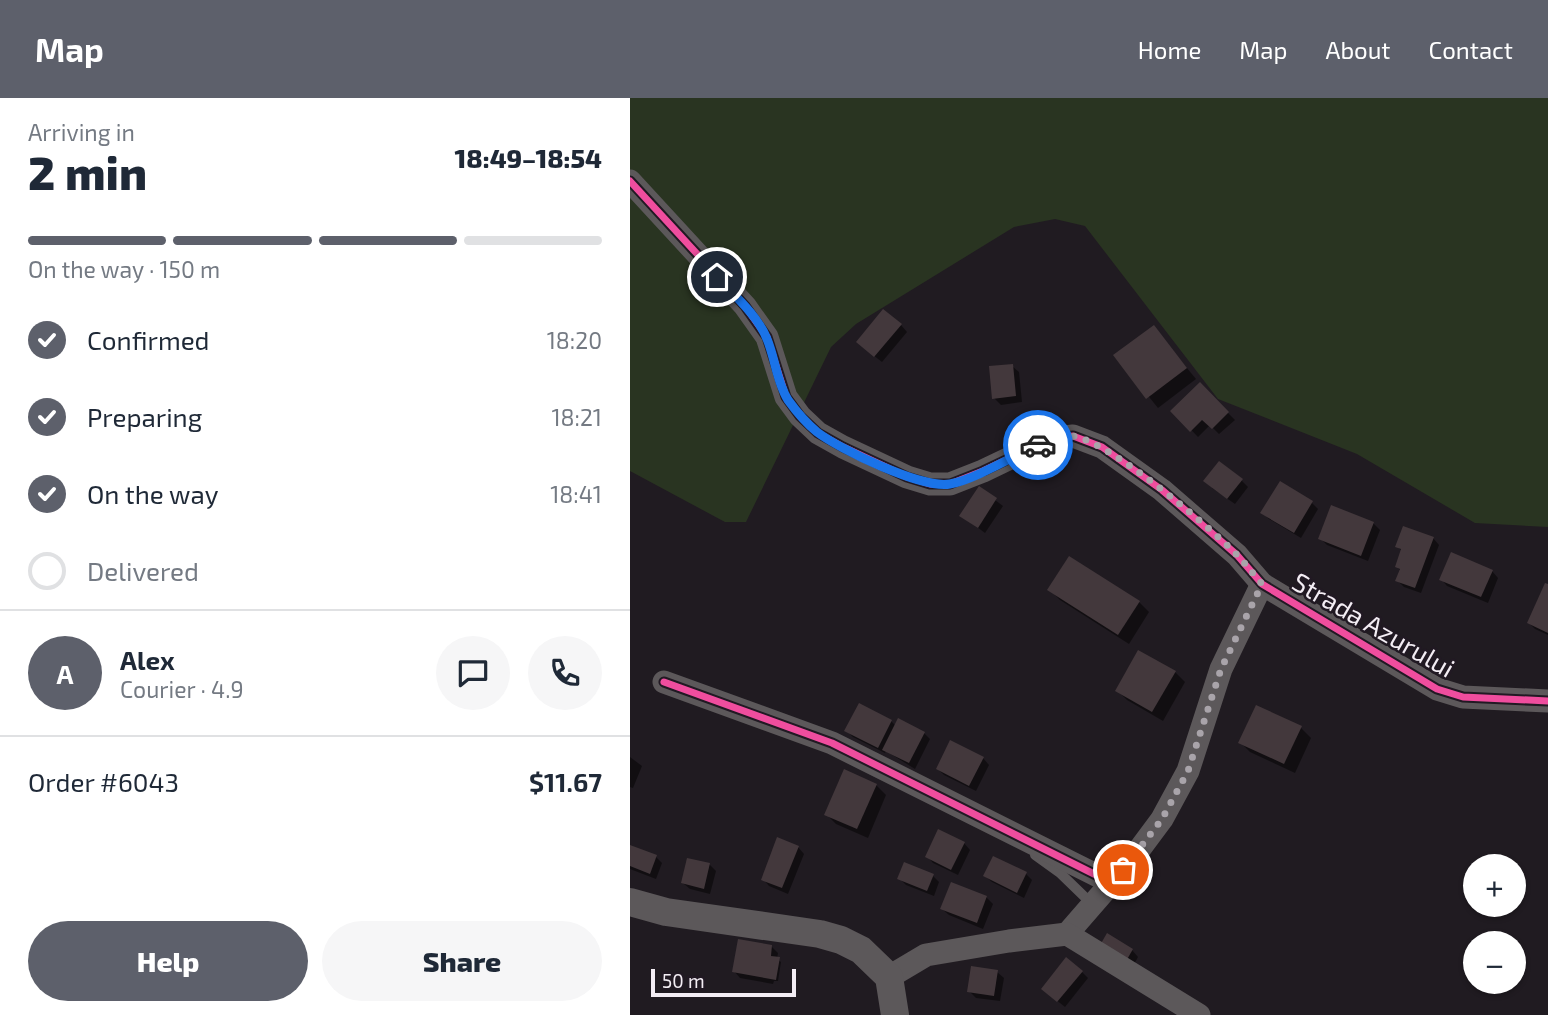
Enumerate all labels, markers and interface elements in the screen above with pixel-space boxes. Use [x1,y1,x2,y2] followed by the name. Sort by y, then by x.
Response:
[35,29,104,69] text: Map
[1138,35,1201,64] text: Home
[1239,35,1287,64] text: Map
[1325,35,1391,64] text: About
[1429,35,1513,64] text: Contact
[28,118,135,146] text: Arriving in
[455,142,602,173] text: 18:49–18:54
[28,144,147,199] text: 2 min
[687,247,747,307] pin
[28,255,220,283] text: On the way · 150 m
[698,258,736,296] icon: home
[28,321,66,359] icon: check
[87,324,210,355] text: Confirmed
[547,326,602,354] text: 18:20
[28,398,66,436] icon: check
[87,401,202,432] text: Preparing
[551,403,602,431] text: 18:21
[1003,410,1073,480] courier
[1019,426,1057,464] icon: car
[28,475,66,513] icon: check
[87,478,218,509] text: On the way
[550,480,602,508] text: 18:41
[87,555,199,586] text: Delivered
[1287,565,1461,683] street label: Strada Azurului
[436,636,510,710] button: chat
[528,636,602,710] button: phone
[120,644,175,675] text: Alex
[57,658,73,689] text: A
[120,675,244,703] text: Courier · 4.9
[28,766,179,797] text: Order #6043
[529,766,602,797] text: $11.67
[1093,840,1153,900] pin
[1104,851,1142,889] icon: bag
[1463,854,1526,994] map controls
[1463,854,1526,917] button: +
[28,921,308,1001] button: Help
[322,921,602,1001] button: Share
[1463,931,1526,994] button: −
[651,966,796,998] scale bar
[662,969,705,992] text: 50 m

